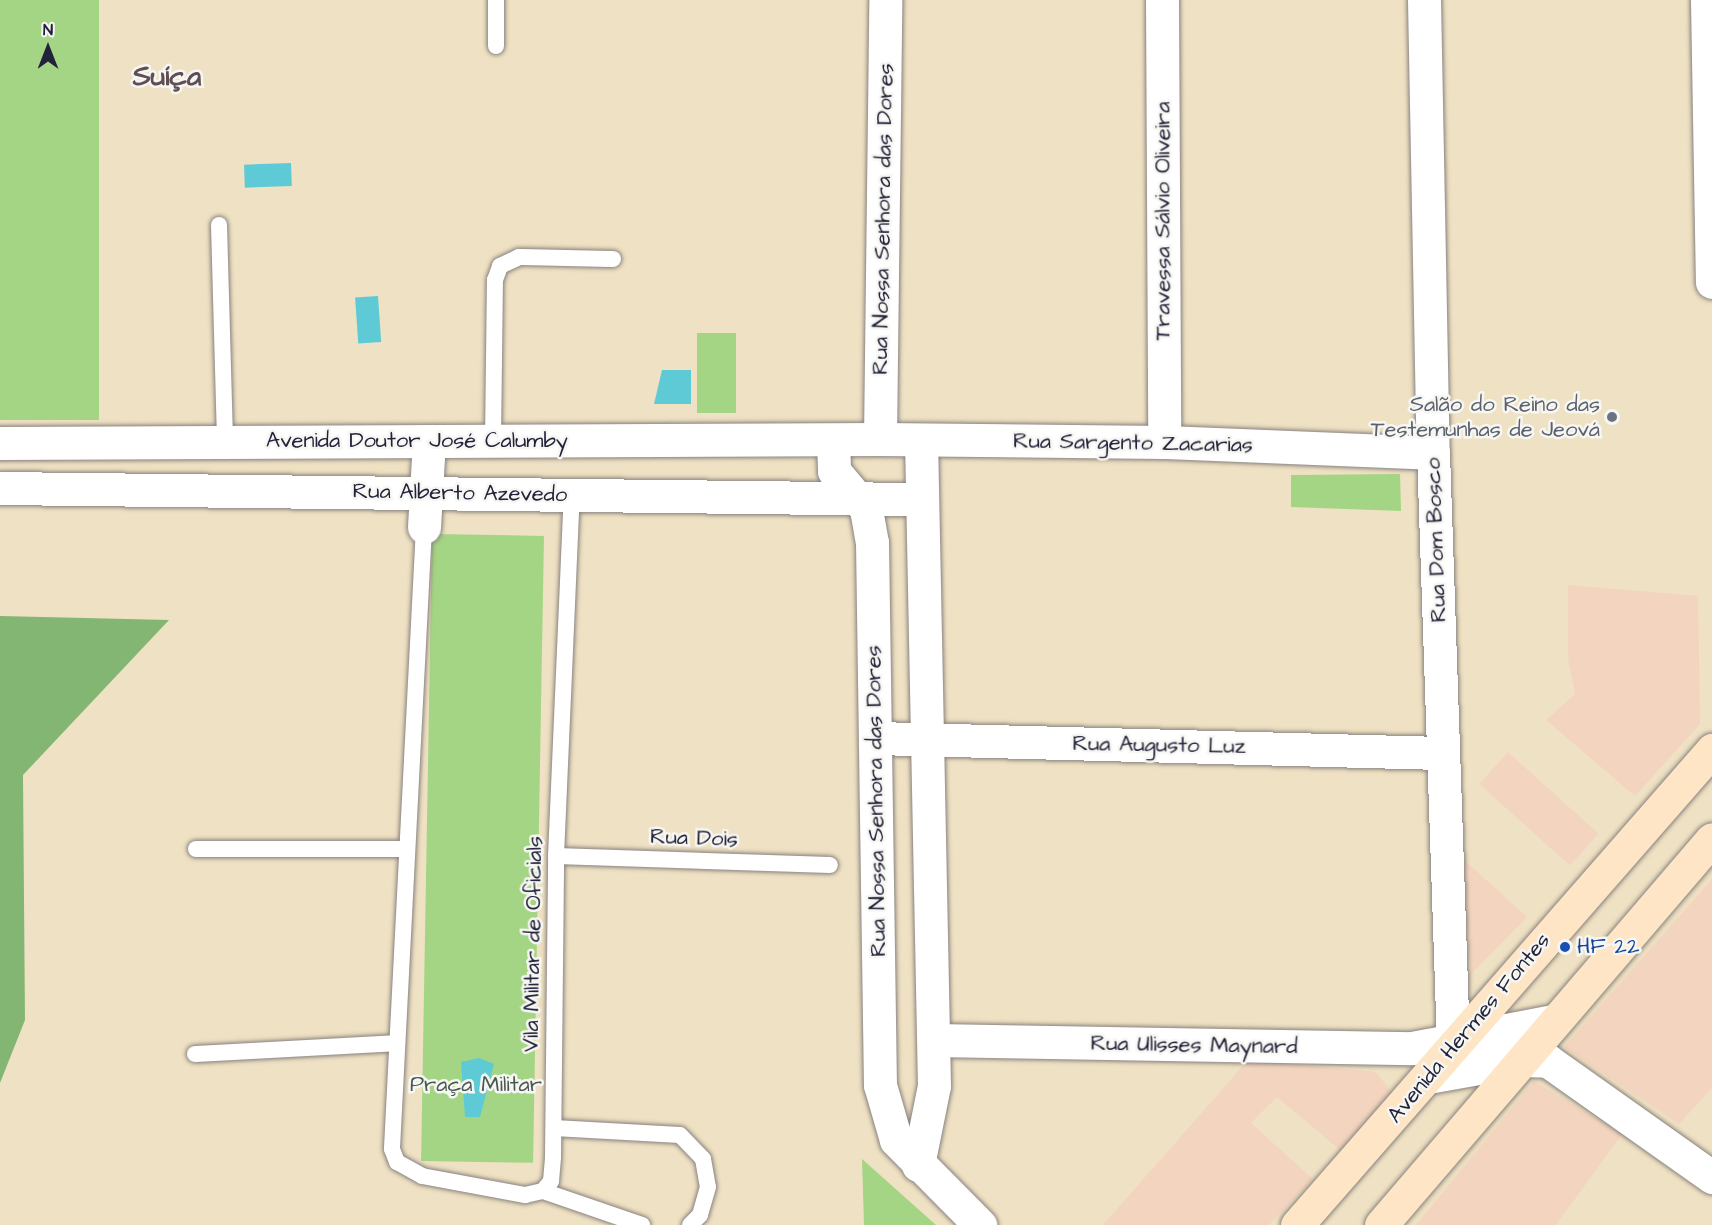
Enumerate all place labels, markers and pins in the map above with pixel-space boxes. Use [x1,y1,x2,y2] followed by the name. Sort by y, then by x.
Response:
[1371,391,1600,442] place label: Salão do Reino das Testemunhas de Jeová
[1605,410,1619,424] marker: Salão do Reino das Testemunhas de Jeová
[1577,934,1640,960] place label: HF 22
[1558,940,1572,954] marker: HF 22

